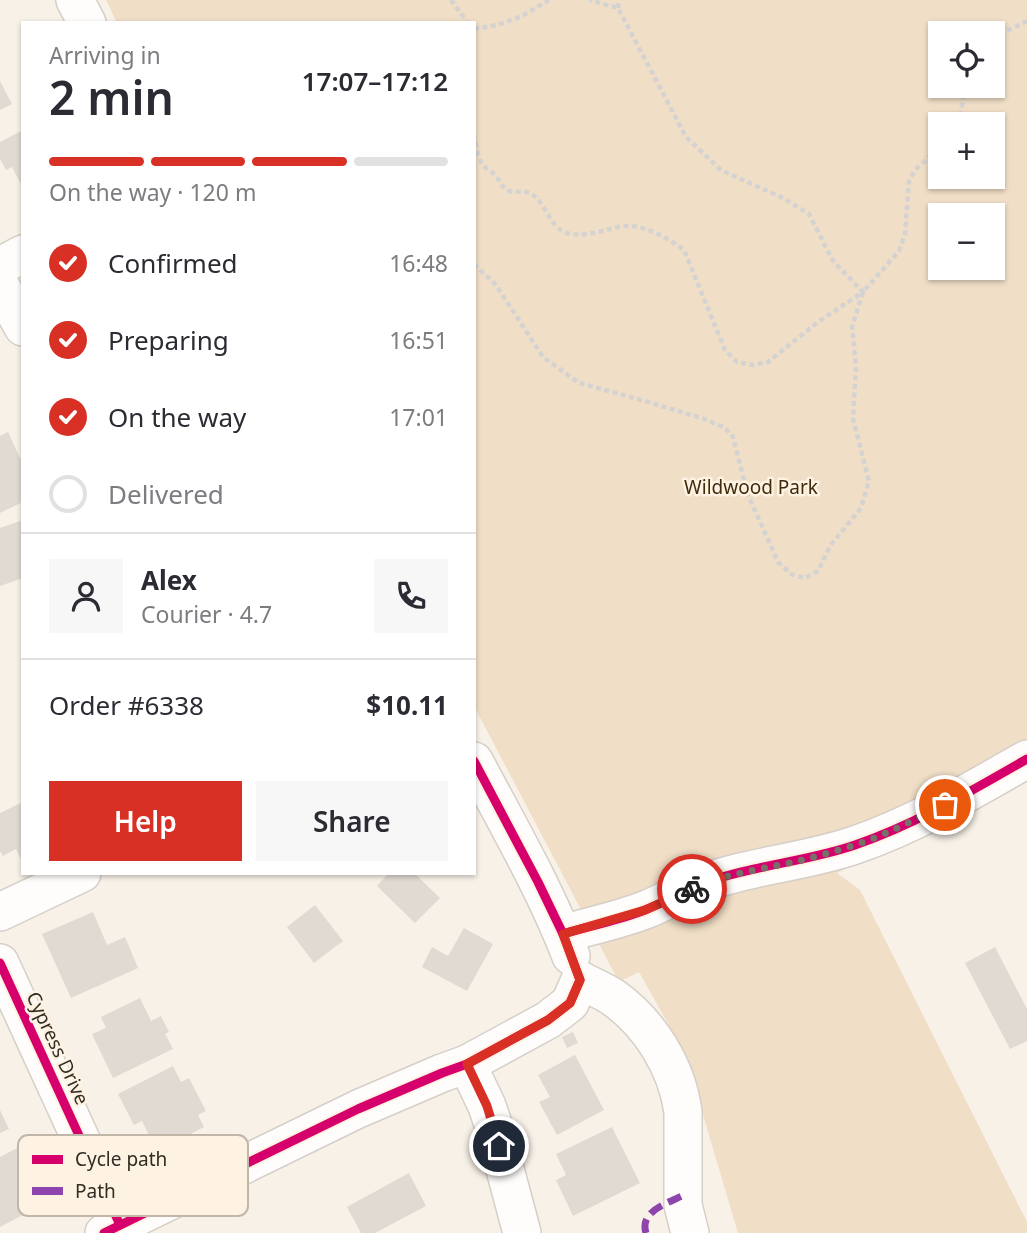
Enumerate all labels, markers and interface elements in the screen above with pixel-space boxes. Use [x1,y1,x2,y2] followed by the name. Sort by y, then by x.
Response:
[928,21,1005,280] map controls
[928,21,1005,98] button: locate
[49,39,161,71] text: Arriving in
[302,63,448,99] text: 17:07–17:12
[49,66,174,128] text: 2 min
[928,112,1005,189] button: +
[49,176,256,208] text: On the way · 120 m
[928,203,1005,280] button: −
[49,244,87,282] icon: check
[108,245,238,281] text: Confirmed
[389,247,448,279] text: 16:48
[49,321,87,359] icon: check
[108,322,229,358] text: Preparing
[389,324,448,356] text: 16:51
[49,398,87,436] icon: check
[108,399,246,435] text: On the way
[389,401,448,433] text: 17:01
[684,474,818,500] park label: Wildwood Park
[108,476,224,512] text: Delivered
[49,559,123,633] button: person
[374,559,448,633] button: phone
[141,562,197,598] text: Alex
[141,598,272,630] text: Courier · 4.7
[49,687,204,723] text: Order #6338
[366,687,448,723] text: $10.11
[915,775,975,835] pin
[49,781,242,861] button: Help
[256,781,448,861] button: Share
[926,786,964,824] icon: bag
[657,854,727,924] courier
[673,870,711,908] icon: bike
[21,987,95,1109] street label: Cypress Drive
[469,1116,529,1176] pin
[480,1127,518,1165] icon: home
[18,1135,248,1216] legend
[75,1146,167,1172] text: Cycle path
[75,1178,116,1204] text: Path

